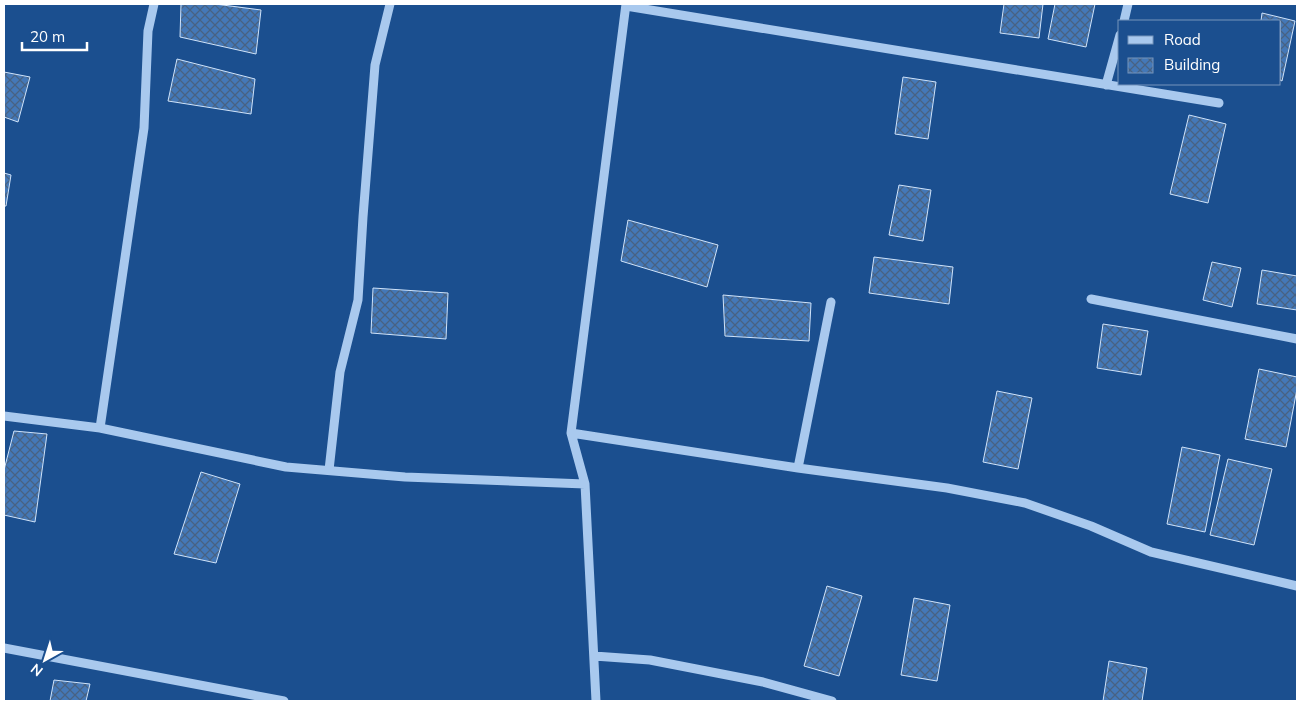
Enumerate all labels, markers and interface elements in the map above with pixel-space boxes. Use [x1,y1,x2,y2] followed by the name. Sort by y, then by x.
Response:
[22,20,88,52] scale bar
[1118,20,1281,85] legend
[30,27,65,46] text: 20 m
[1164,30,1201,49] text: Road
[1164,55,1220,74] text: Building
[20,635,70,685] north arrow
[27,660,47,680] text: N

